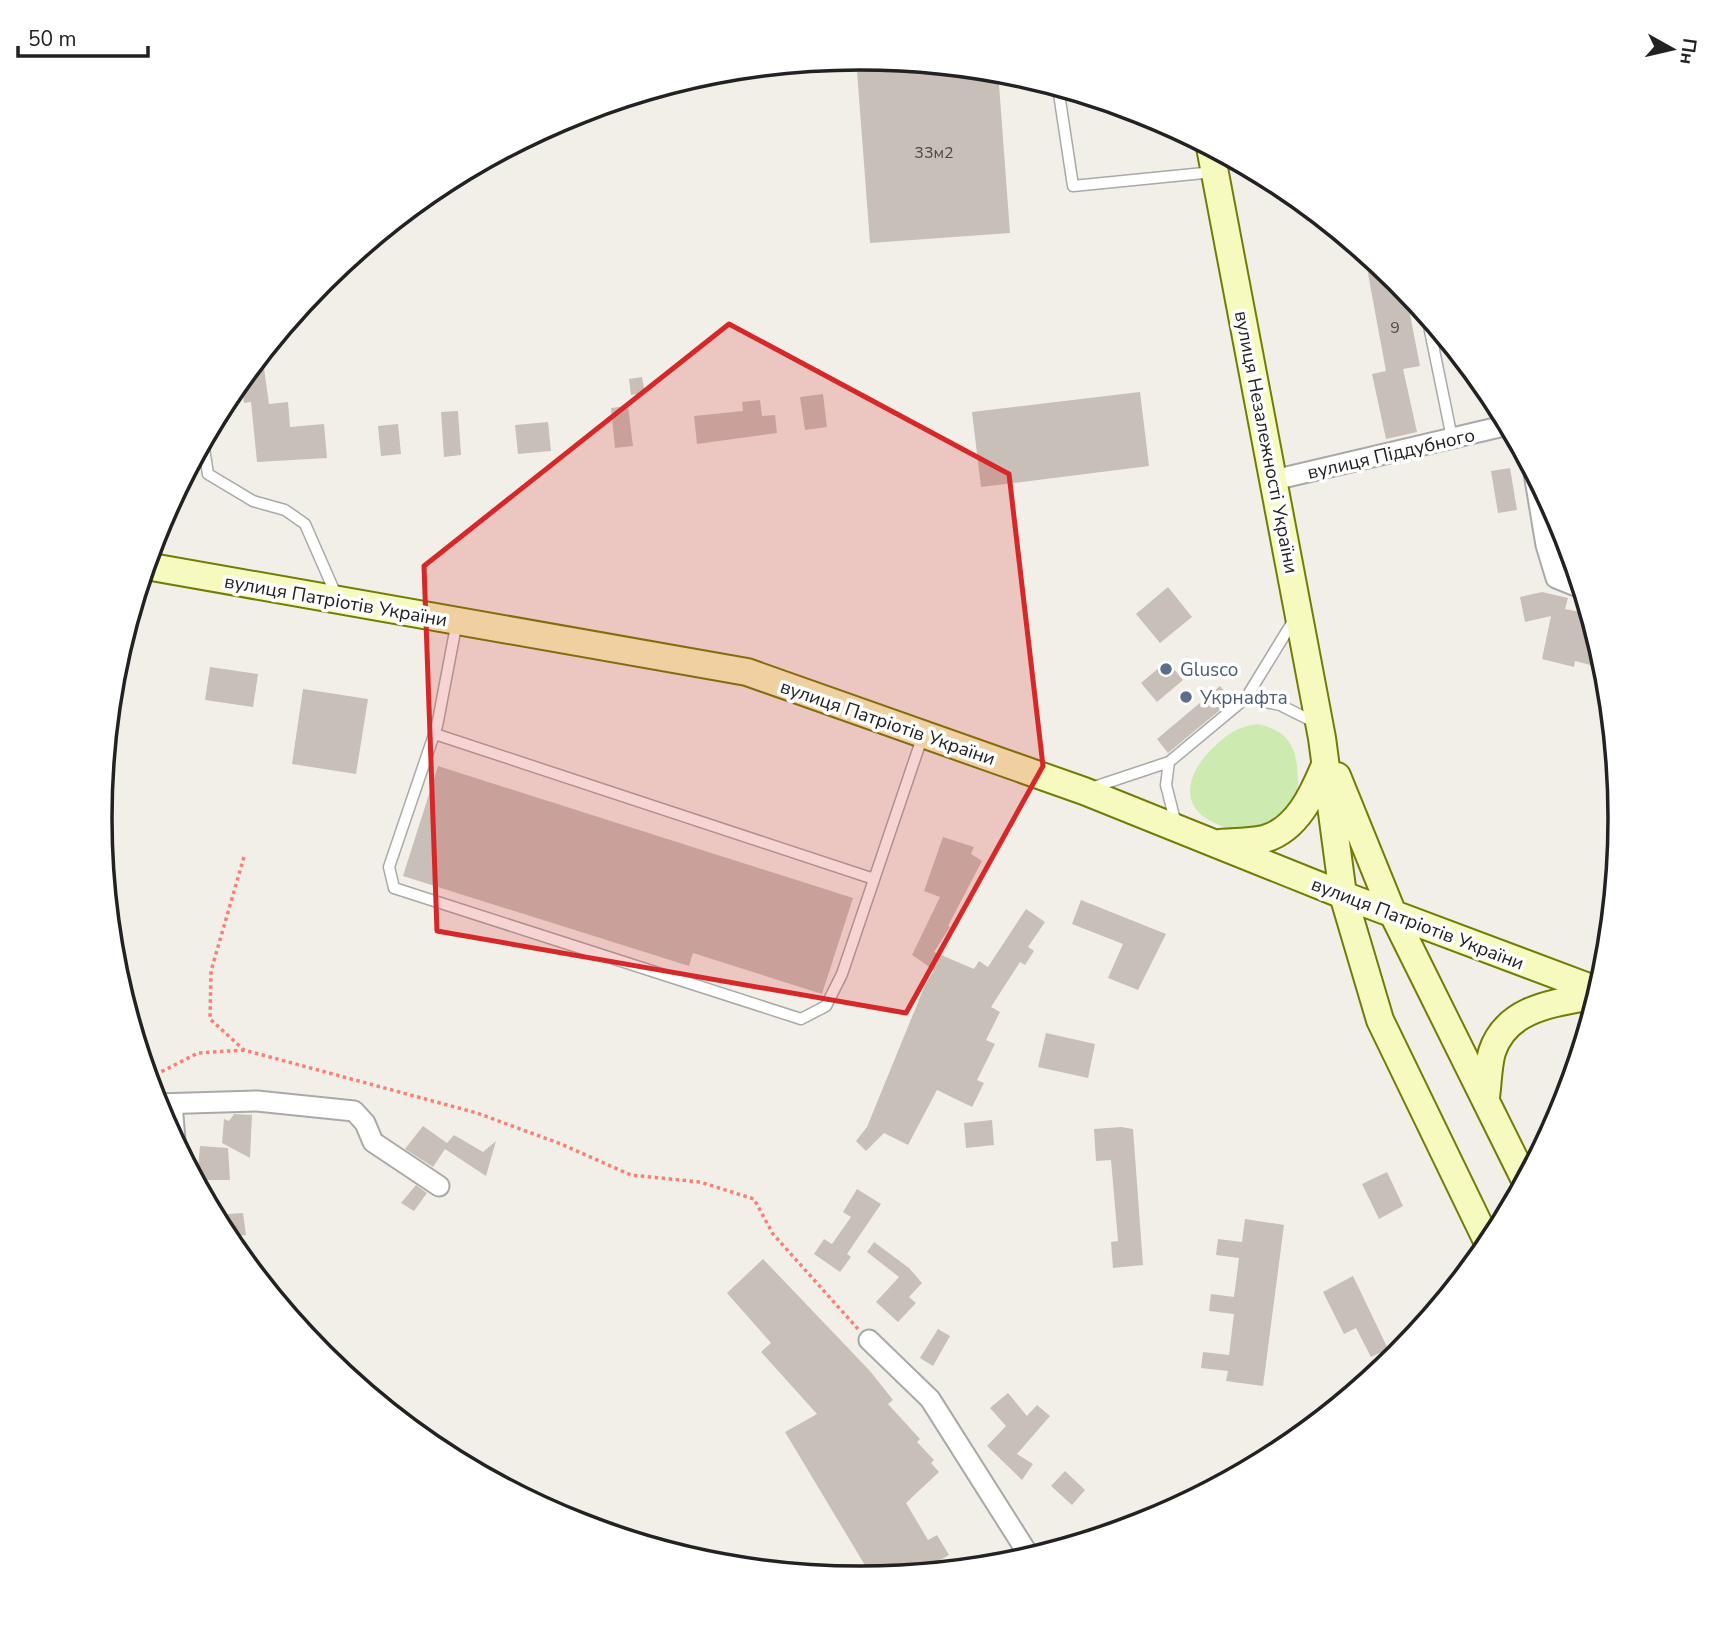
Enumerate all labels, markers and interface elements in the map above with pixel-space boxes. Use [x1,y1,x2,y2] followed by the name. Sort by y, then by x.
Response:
[18,14,147,58] scale bar
[1637,14,1707,84] north arrow
[28,25,77,53] text: 50 m
[1673,36,1703,66] text: Пн
[914,142,954,164] house number: 33м2
[1228,309,1304,576] street label: вулиця Незалежності України
[1390,317,1400,339] house number: 9
[1305,422,1478,486] street label: вулиця Піддубного
[222,569,449,633] street label: вулиця Патріотів України
[1180,657,1238,683] place label: Glusco
[1158,661,1174,677] marker: Glusco
[777,674,999,772] street label: вулиця Патріотів України
[1199,685,1288,711] place label: Укрнафта
[1178,689,1194,705] marker: Укрнафта
[1308,871,1528,977] street label: вулиця Патріотів України

